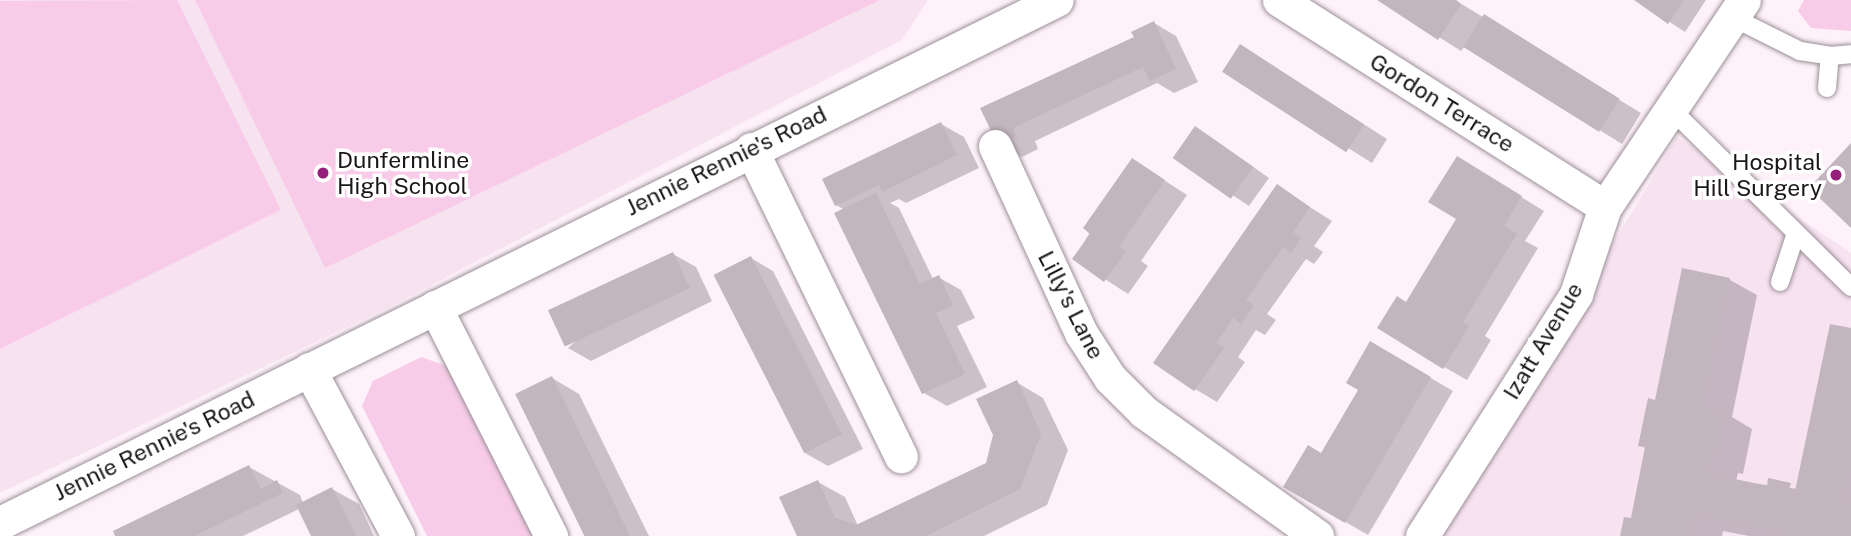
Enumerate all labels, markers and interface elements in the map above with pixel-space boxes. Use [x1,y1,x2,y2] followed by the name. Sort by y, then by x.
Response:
[1365,48,1519,158] street label: Gordon Terrace
[621,100,831,222] street label: Jennie Rennie's Road
[337,146,469,200] place label: Dunfermline High School
[1693,148,1822,202] place label: Hospital Hill Surgery
[315,165,331,181] marker: Dunfermline High School
[1828,167,1844,183] marker: Hospital Hill Surgery
[1032,246,1110,364] street label: Lilly's Lane
[1497,278,1589,404] street label: Izatt Avenue
[49,385,259,507] street label: Jennie Rennie's Road

